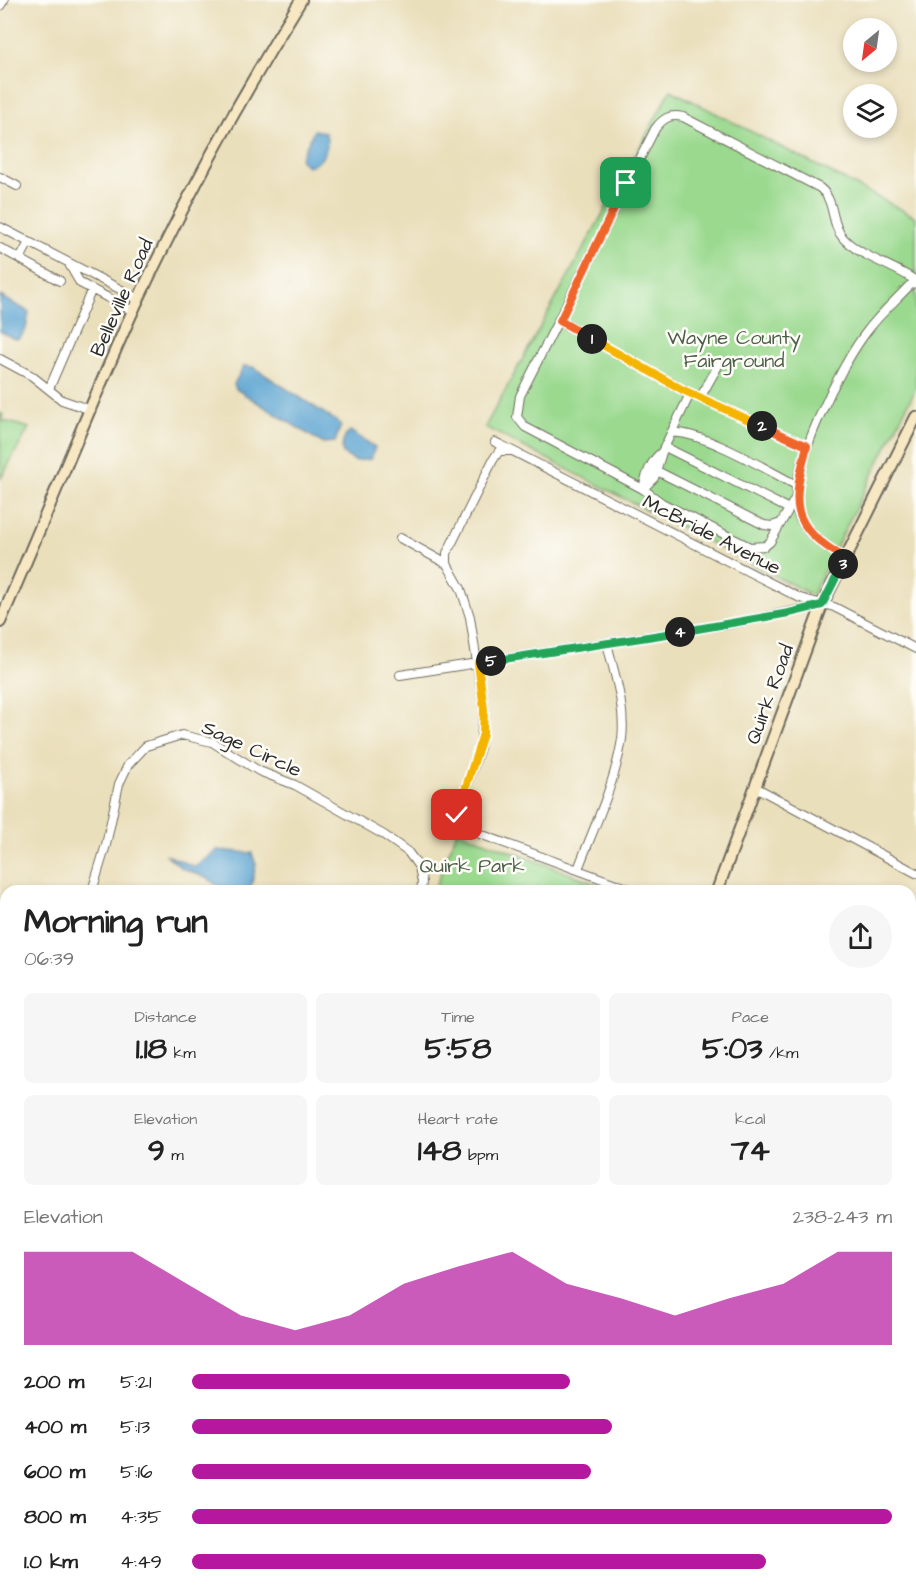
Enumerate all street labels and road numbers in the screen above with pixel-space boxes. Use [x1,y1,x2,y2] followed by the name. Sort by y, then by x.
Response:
[83,234,160,361] street label: Belleville Road
[638,488,786,582] street label: McBride Avenue
[739,640,801,748] street label: Quirk Road
[197,714,306,785] street label: Sage Circle

